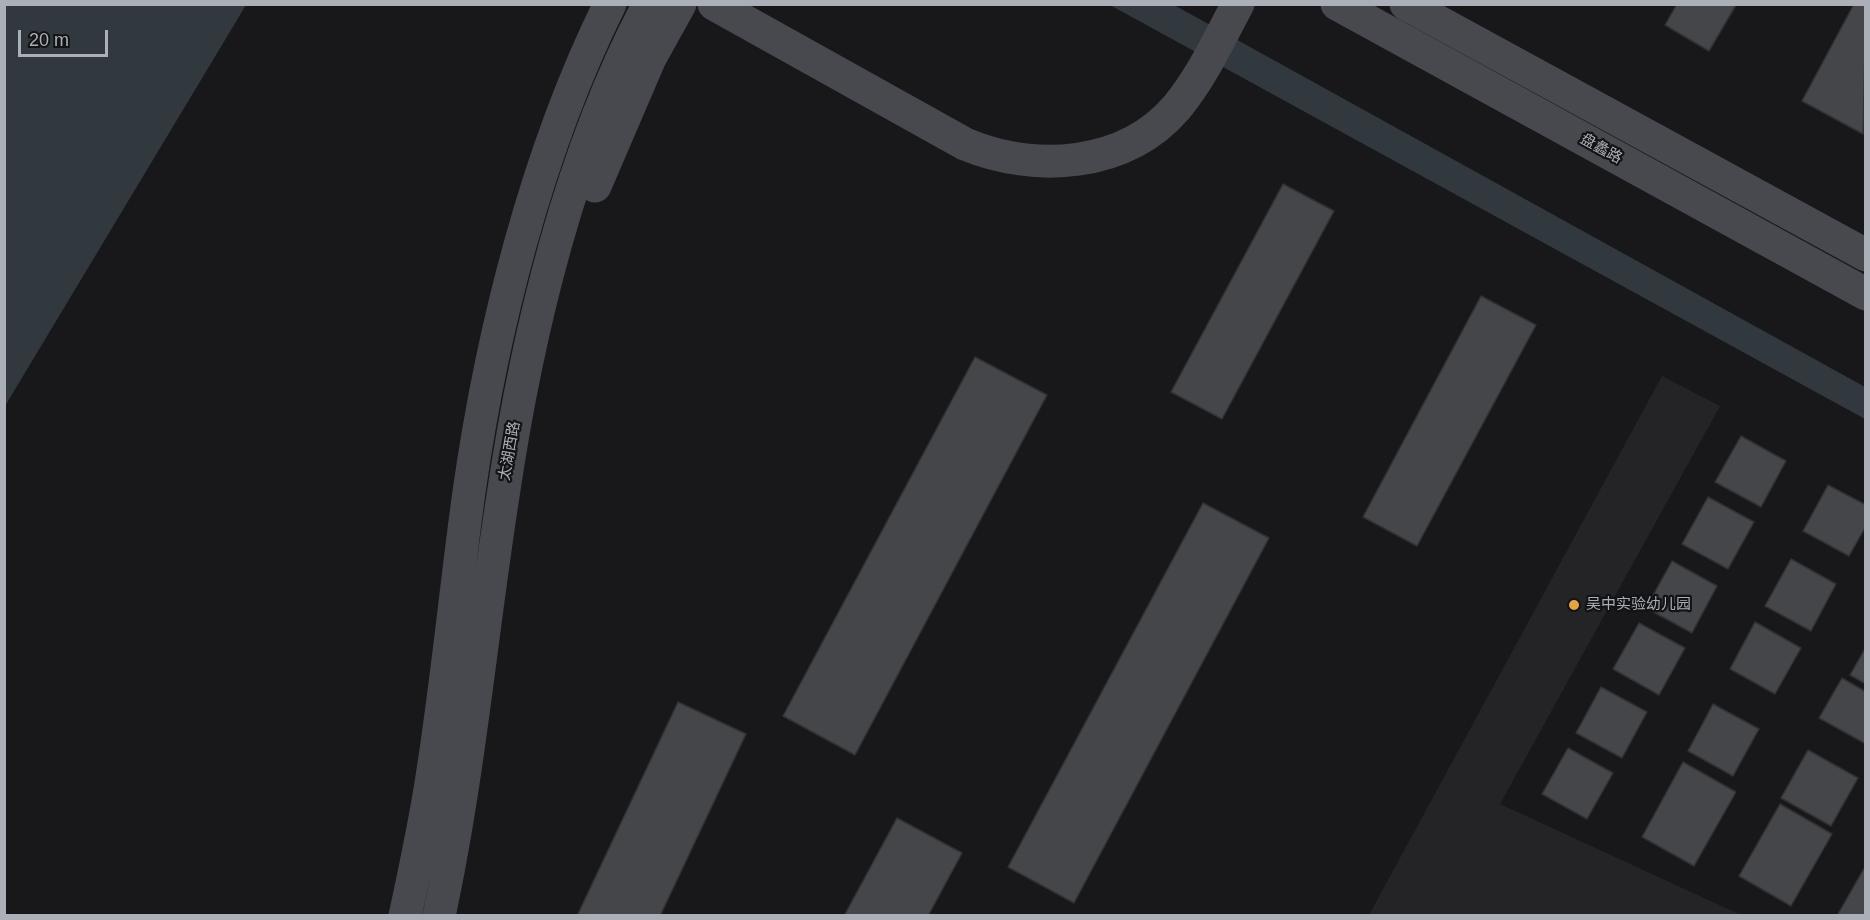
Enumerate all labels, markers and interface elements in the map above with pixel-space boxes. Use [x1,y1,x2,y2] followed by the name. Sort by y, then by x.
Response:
[21,18,111,56] scale bar
[29,30,69,50] text: 20 m
[1577,130,1625,168] street label: 盘蠡路
[496,420,524,482] street label: 太湖西路
[1586,596,1691,614] place label: 吴中实验幼儿园
[1567,598,1581,612] marker: 吴中实验幼儿园

